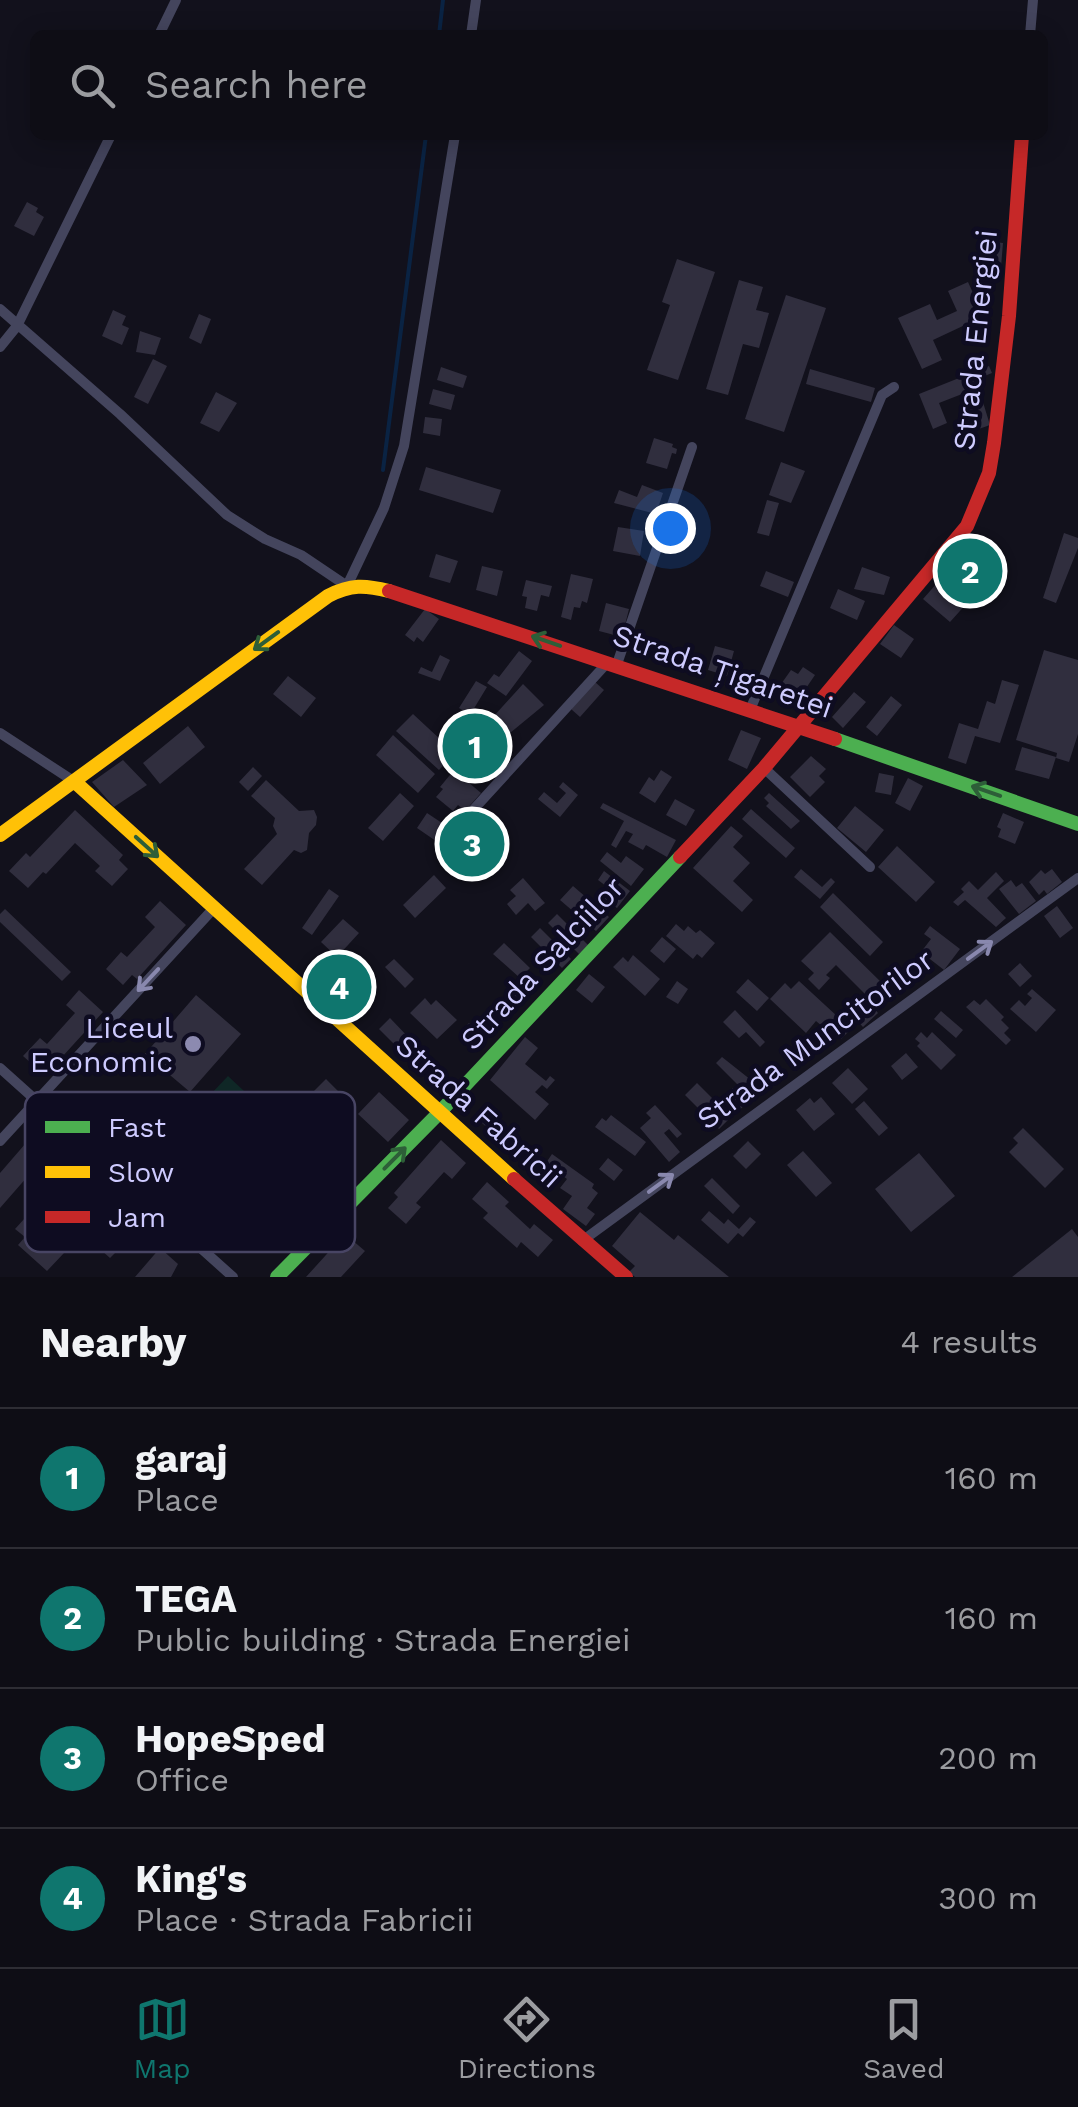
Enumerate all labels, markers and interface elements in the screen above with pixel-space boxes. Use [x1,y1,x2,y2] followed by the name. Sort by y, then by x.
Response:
[30,30,1048,140] search box
[65,58,120,113] icon: search
[145,63,368,107] text: Search here
[946,228,1004,452] street label: Strada Energiei
[645,503,696,554] your location
[938,534,1002,608] pin: 2
[608,617,838,725] street label: Strada Țigaretei
[253,630,280,651] one-way arrow
[531,630,562,648] one-way arrow
[442,708,508,784] pin: 1
[972,781,1003,799] one-way arrow
[440,806,504,882] pin: 3
[134,836,159,859] one-way arrow
[453,869,631,1057] street label: Strada Salciilor
[966,939,993,960] one-way arrow
[690,942,940,1136] street label: Strada Muncitorilor
[306,950,372,1024] pin: 4
[137,967,160,992] one-way arrow
[30,1010,173,1079] place label: Liceul Economic
[389,1027,569,1195] street label: Strada Fabricii
[182,1033,204,1055] marker: Liceul Economic
[25,1092,355,1252] legend
[108,1111,166,1144] text: Fast
[382,1146,406,1170] one-way arrow
[108,1156,174,1189] text: Slow
[647,1173,674,1194] one-way arrow
[108,1201,166,1234] text: Jam
[40,1318,187,1367] text: Nearby
[900,1323,1038,1361] text: 4 results
[135,1437,227,1481] text: garaj
[66,1459,79,1497] text: 1
[945,1459,1038,1497] text: 160 m
[135,1481,219,1519] text: Place
[135,1577,237,1621] text: TEGA
[63,1599,82,1637] text: 2
[945,1599,1038,1637] text: 160 m
[135,1621,631,1659] text: Public building · Strada Energiei
[135,1717,326,1761] text: HopeSped
[63,1739,82,1777] text: 3
[938,1739,1038,1777] text: 200 m
[135,1761,229,1799] text: Office
[135,1857,247,1901] text: King's
[62,1879,83,1917] text: 4
[938,1879,1038,1917] text: 300 m
[135,1901,473,1939] text: Place · Strada Fabricii
[134,1992,191,2085] tab: Map
[458,1992,596,2085] tab: Directions
[863,1992,944,2085] tab: Saved

